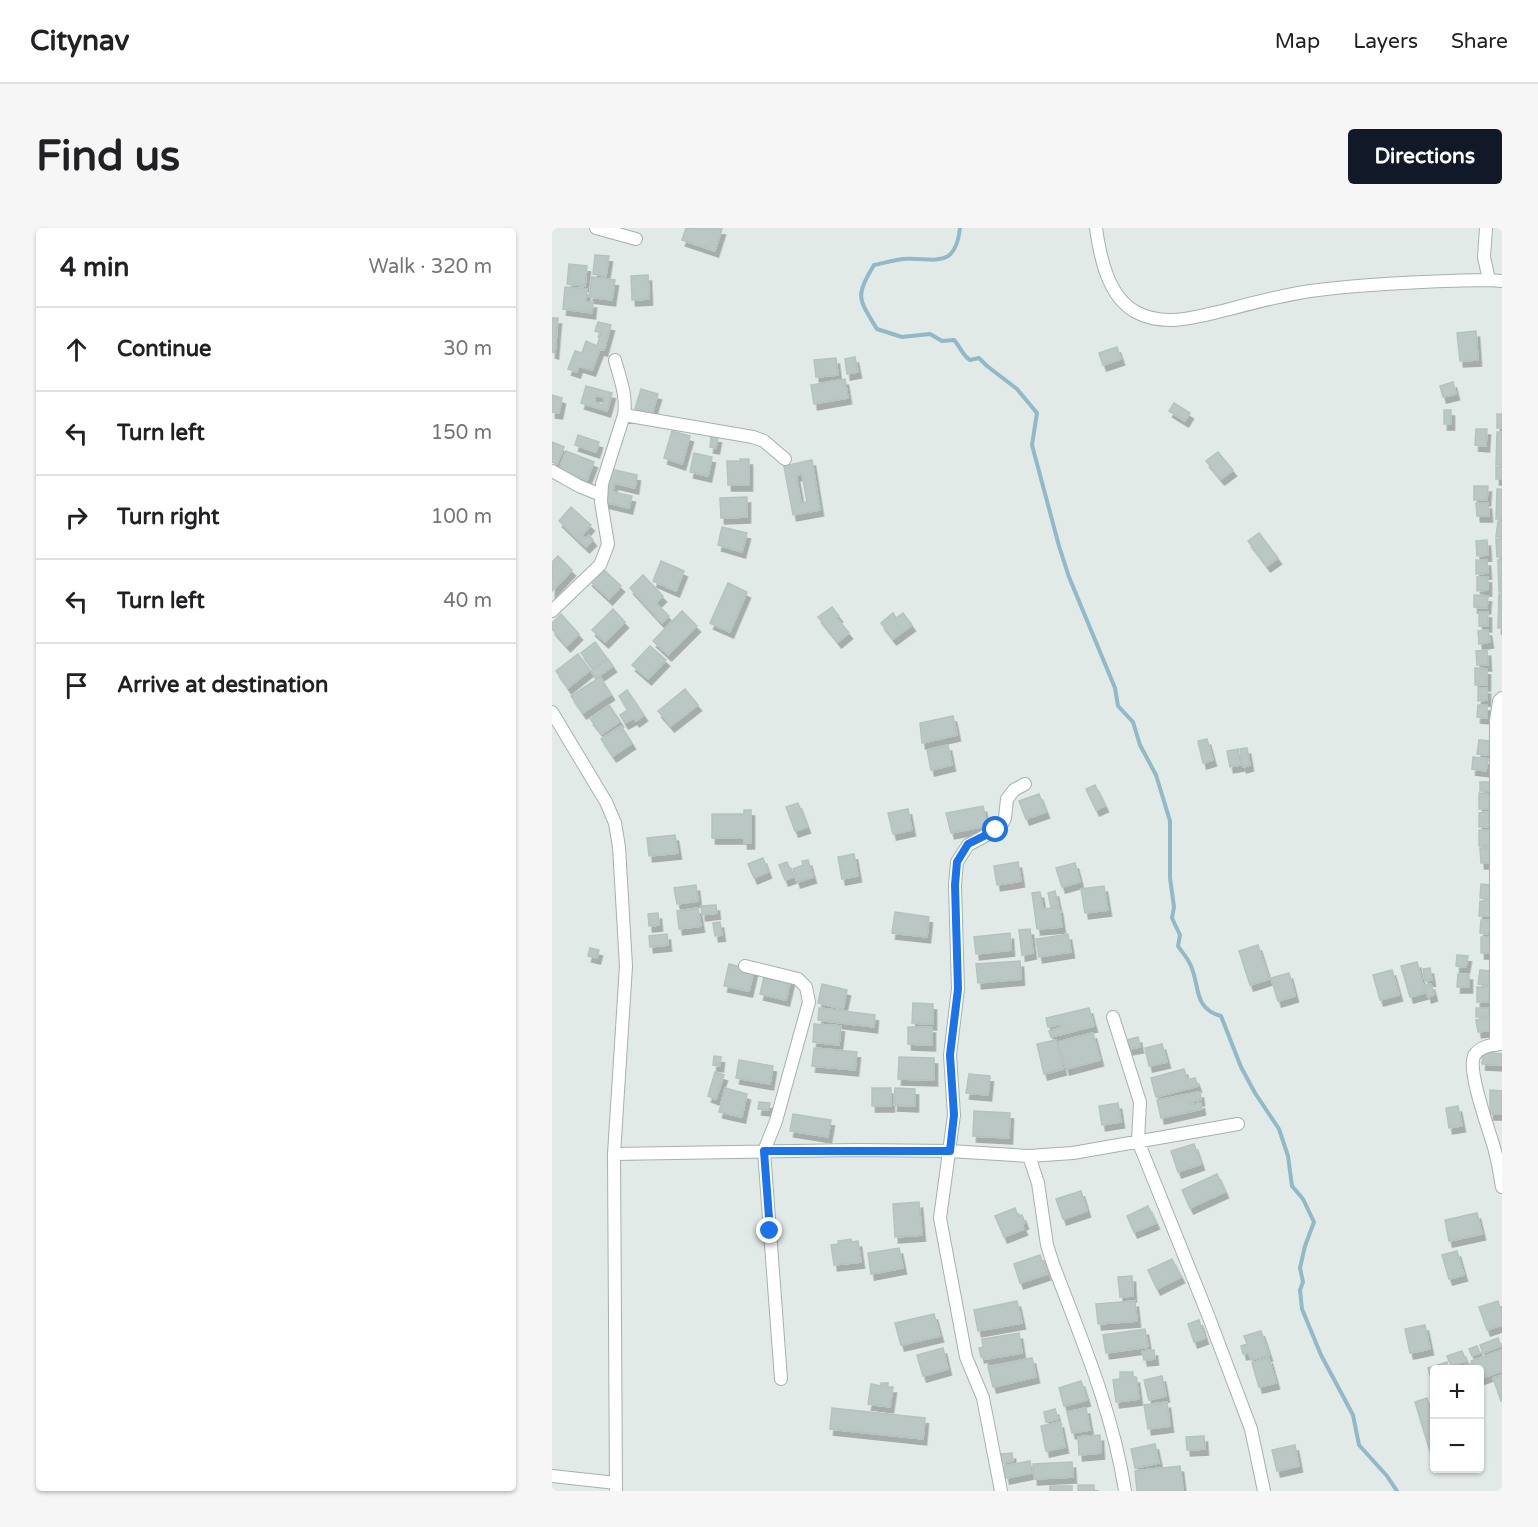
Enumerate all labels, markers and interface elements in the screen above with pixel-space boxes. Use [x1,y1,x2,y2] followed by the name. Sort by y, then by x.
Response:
[30,24,129,58] text: Citynav
[1275,29,1320,54] text: Map
[1353,29,1418,54] text: Layers
[1451,29,1508,54] text: Share
[1348,129,1502,184] button: Directions
[36,131,180,182] text: Find us
[60,252,129,283] text: 4 min
[369,255,492,279] text: Walk · 320 m
[60,333,93,366] icon: ahead
[117,336,212,362] text: Continue
[443,337,492,361] text: 30 m
[60,417,93,450] icon: left
[117,420,205,446] text: Turn left
[431,421,492,445] text: 150 m
[60,501,93,534] icon: right
[117,504,219,530] text: Turn right
[431,505,492,529] text: 100 m
[60,585,93,618] icon: left
[117,588,205,614] text: Turn left
[443,589,492,613] text: 40 m
[60,669,93,702] icon: arrive
[117,672,328,698] text: Arrive at destination
[982,816,1008,842] route start
[756,1217,782,1243] route end
[1430,1365,1484,1473] map controls
[1430,1365,1484,1419] button: +
[1430,1419,1484,1473] button: −

